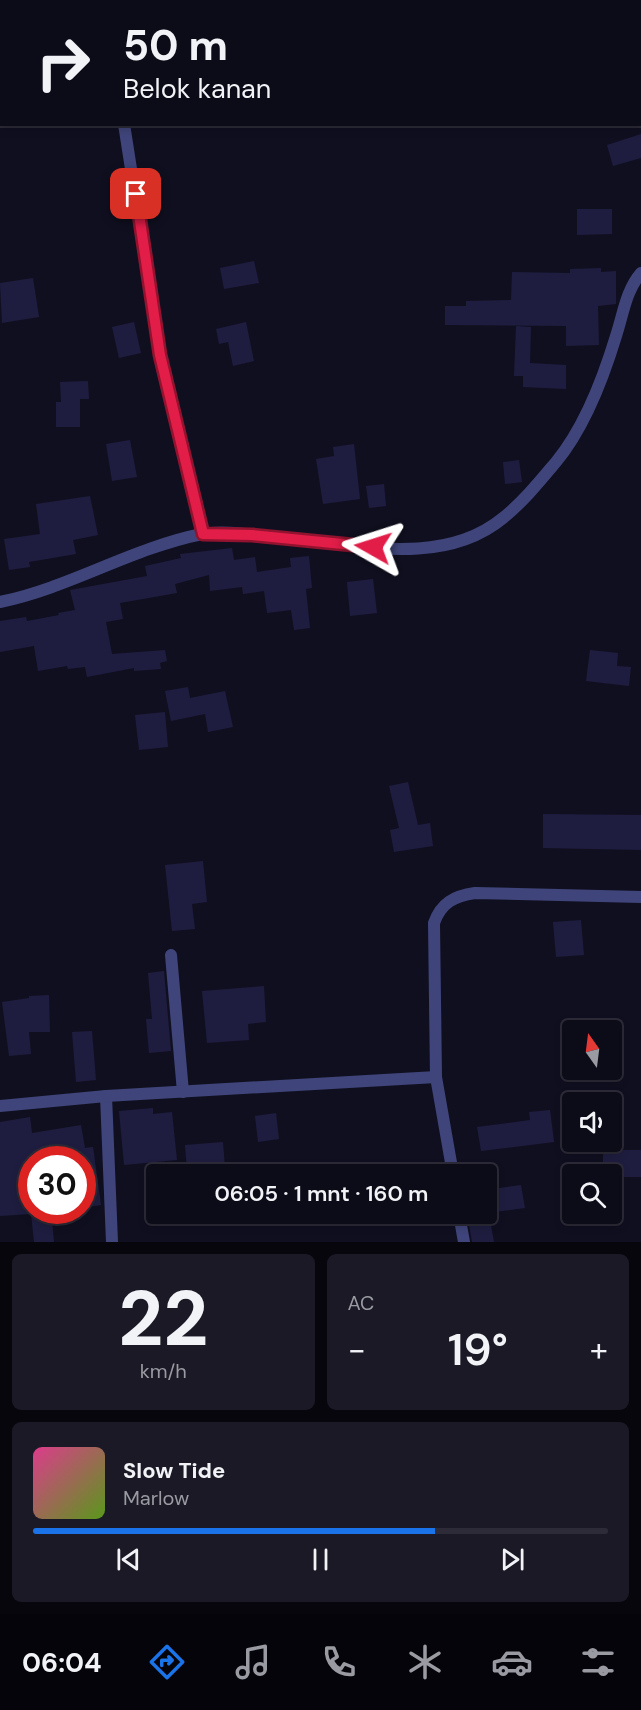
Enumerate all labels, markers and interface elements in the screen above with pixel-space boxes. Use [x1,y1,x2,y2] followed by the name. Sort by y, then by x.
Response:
[123,18,228,73] text: 50 m
[24,24,102,102] icon: right
[123,71,271,106] text: Belok kanan
[110,168,161,219] pin
[119,177,152,210] icon: arrive
[341,515,405,579] position arrow
[562,1020,622,1080] north arrow
[562,1020,622,1224] map controls
[562,1092,622,1152] button: sound
[18,1146,96,1224] speed limit sign: 30
[562,1164,622,1224] button: search
[215,1179,428,1208] text: 06:05 · 1 mnt · 160 m
[118,1268,208,1369] text: 22
[348,1290,374,1316] text: AC
[448,1320,508,1379] text: 19°
[348,1328,366,1371] text: −
[590,1328,608,1371] text: +
[140,1358,187,1384] text: km/h
[123,1456,225,1485] text: Slow Tide
[123,1485,189,1511] text: Marlow
[112,1543,145,1576] icon: previous
[304,1543,337,1576] icon: pause
[496,1543,529,1576] icon: next
[146,1641,188,1683] icon: directions
[232,1641,274,1683] icon: music
[318,1641,360,1683] icon: phone
[404,1641,446,1683] icon: climate
[491,1641,533,1683] icon: car
[577,1641,619,1683] icon: filters
[22,1645,102,1680] text: 06:04

